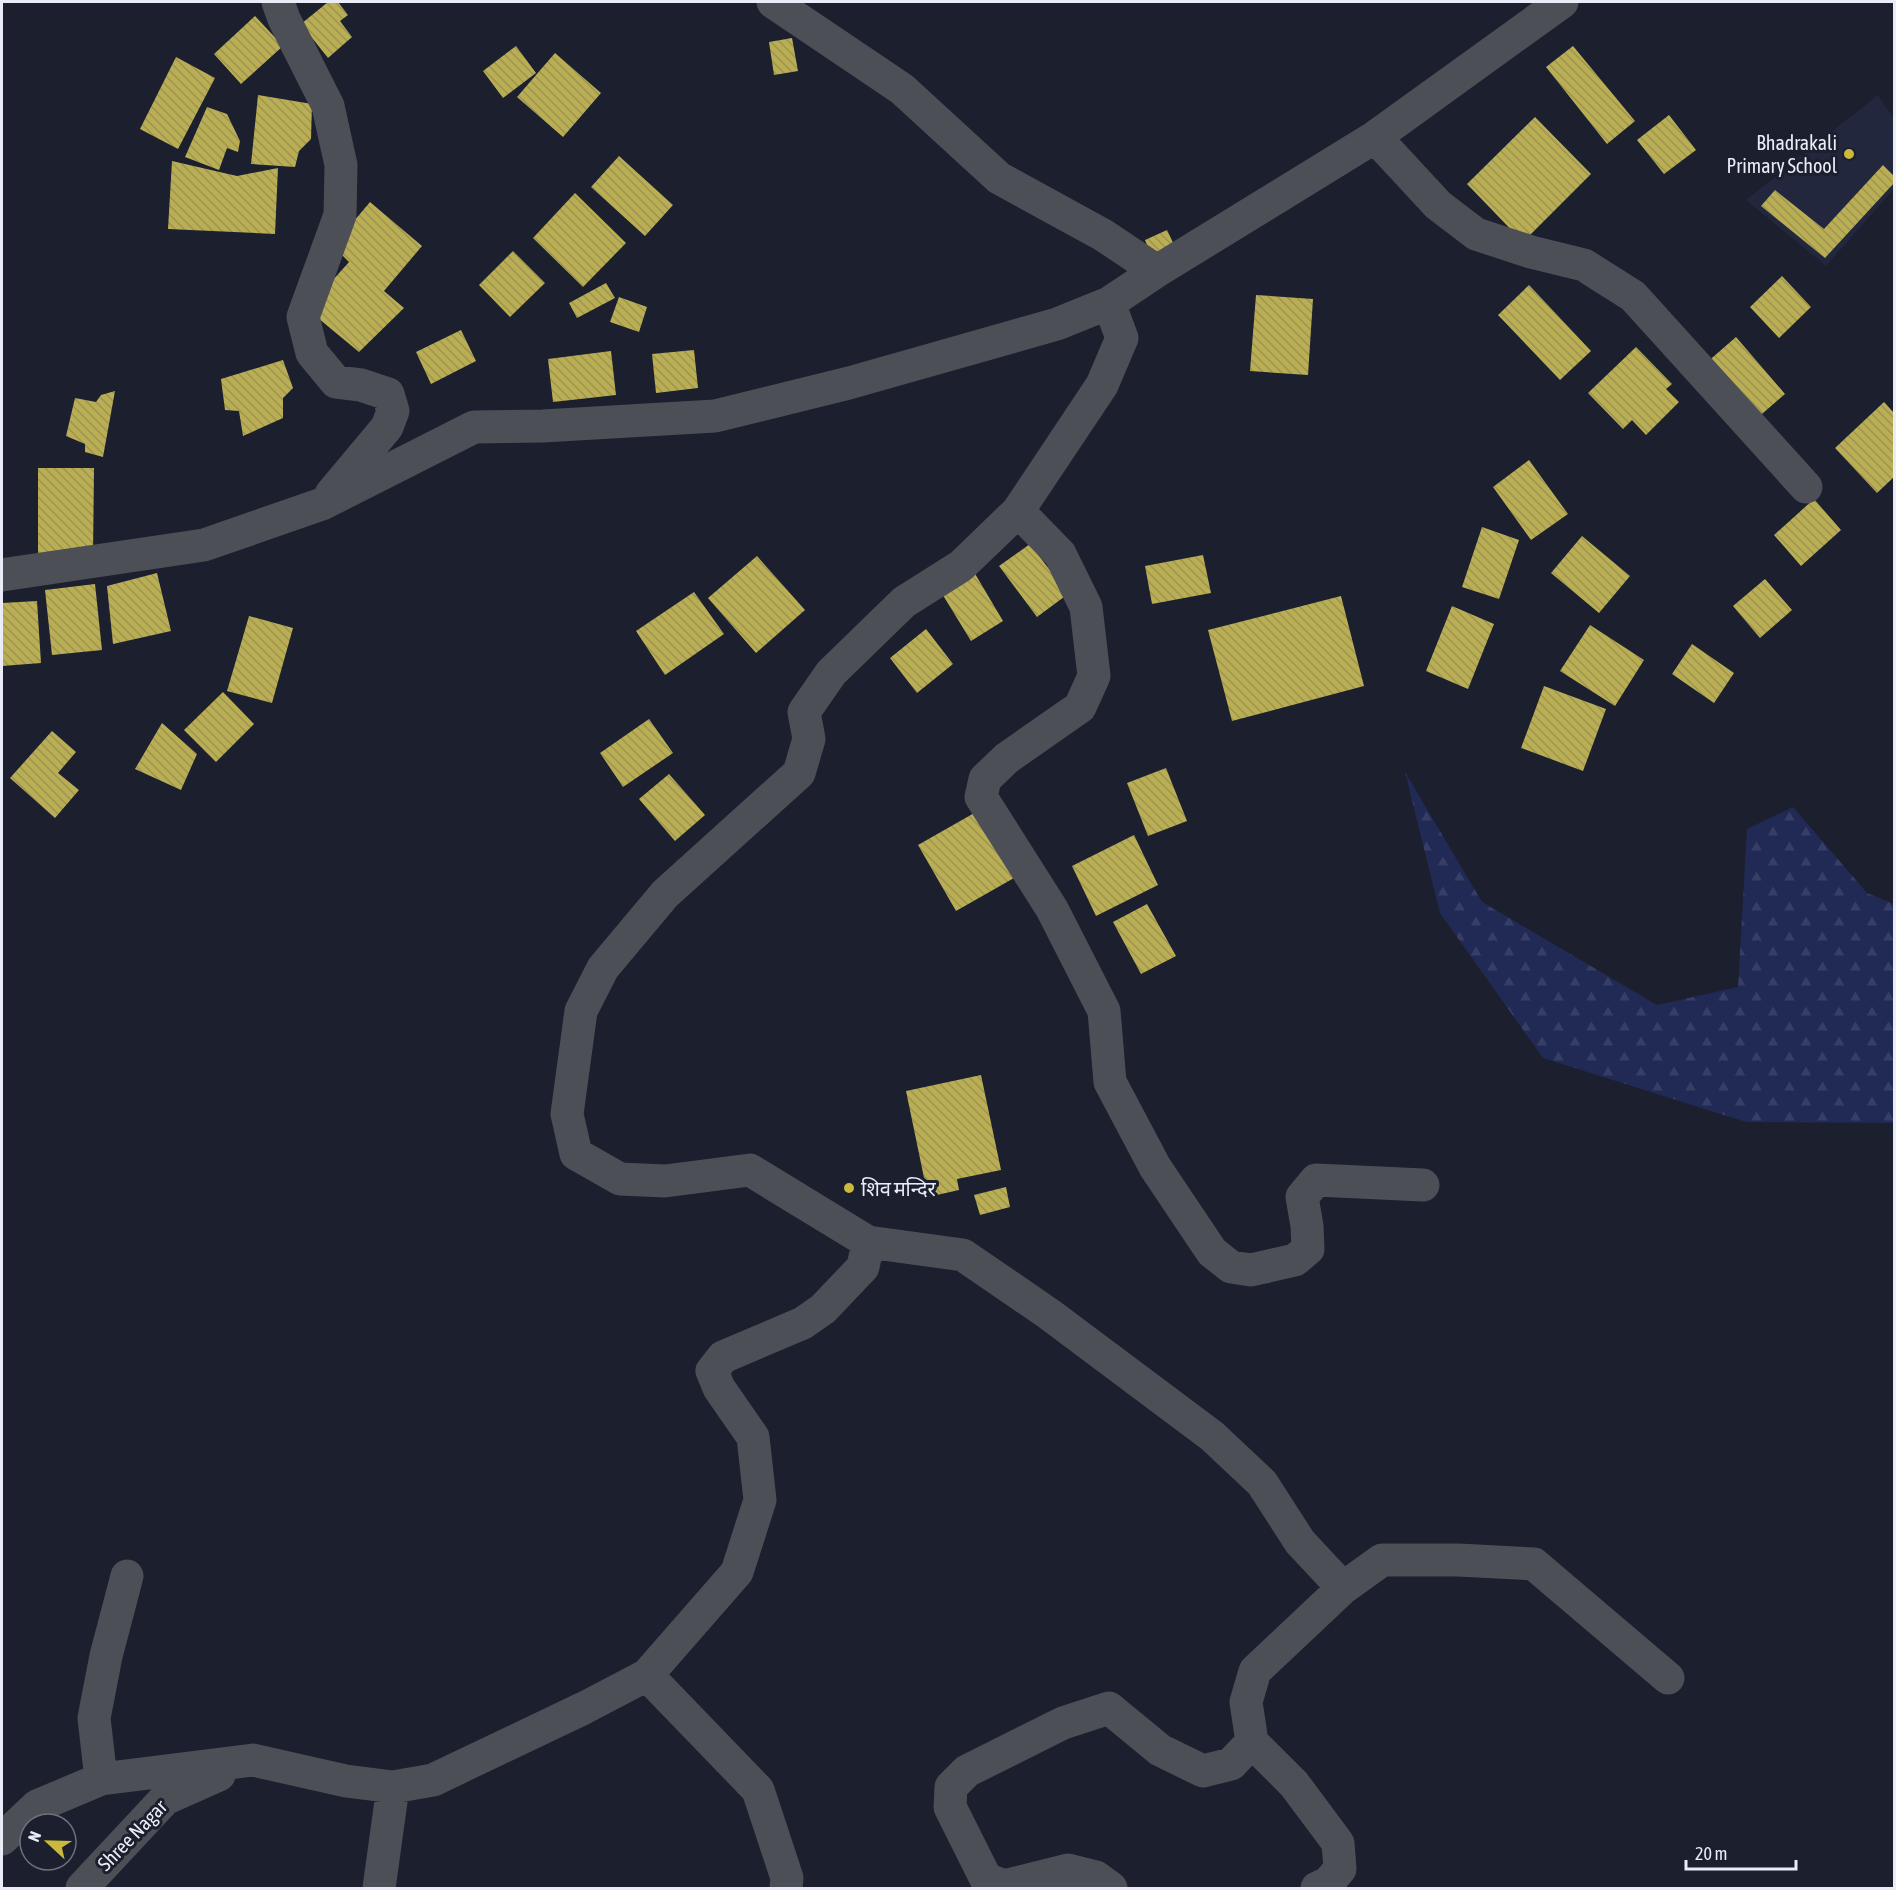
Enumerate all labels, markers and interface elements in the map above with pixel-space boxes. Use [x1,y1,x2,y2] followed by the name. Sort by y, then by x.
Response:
[1727,131,1838,177] place label: Bhadrakali Primary School
[1842,147,1856,161] marker: Bhadrakali Primary School
[861,1177,937,1200] place label: शिव मन्दिर
[842,1181,856,1195] marker: शिव मन्दिर
[93,1794,172,1875] street label: Shree Nagar
[18,1812,78,1872] north arrow
[24,1829,44,1844] text: N
[1686,1833,1796,1871] scale bar
[1695,1843,1727,1864] text: 20 m

